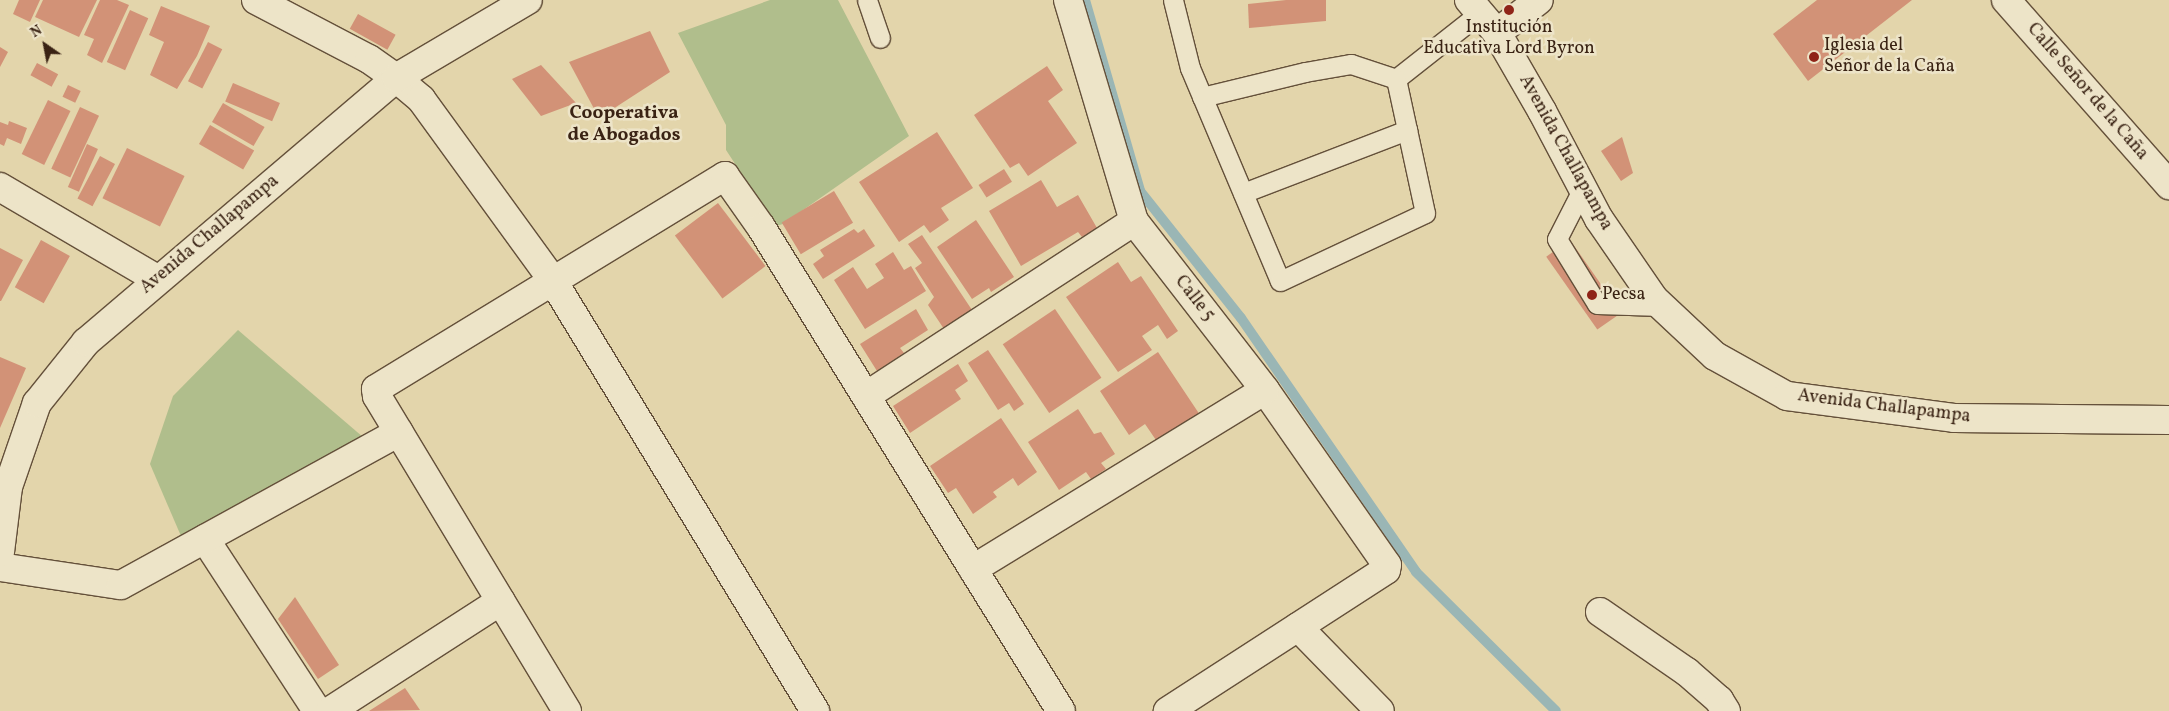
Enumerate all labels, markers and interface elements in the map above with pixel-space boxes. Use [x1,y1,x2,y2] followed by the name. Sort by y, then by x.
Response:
[1503,4,1515,16] marker: Institución Educativa Lord Byron
[1423,18,1595,60] place label: Institución Educativa Lord Byron
[2022,19,2152,165] street label: Calle Señor de la Caña
[20,20,70,70] north arrow
[27,21,46,43] text: N
[1824,36,1955,78] place label: Iglesia del Señor de la Caña
[1808,51,1820,63] marker: Iglesia del Señor de la Caña
[1513,72,1617,234] street label: Avenida Challapampa
[568,103,680,147] district label: Cooperativa de Abogados
[136,171,284,299] street label: Avenida Challapampa
[1169,272,1219,326] street label: Calle 5
[1602,284,1645,306] place label: Pecsa
[1586,289,1598,301] marker: Pecsa
[1796,386,1972,428] street label: Avenida Challapampa

